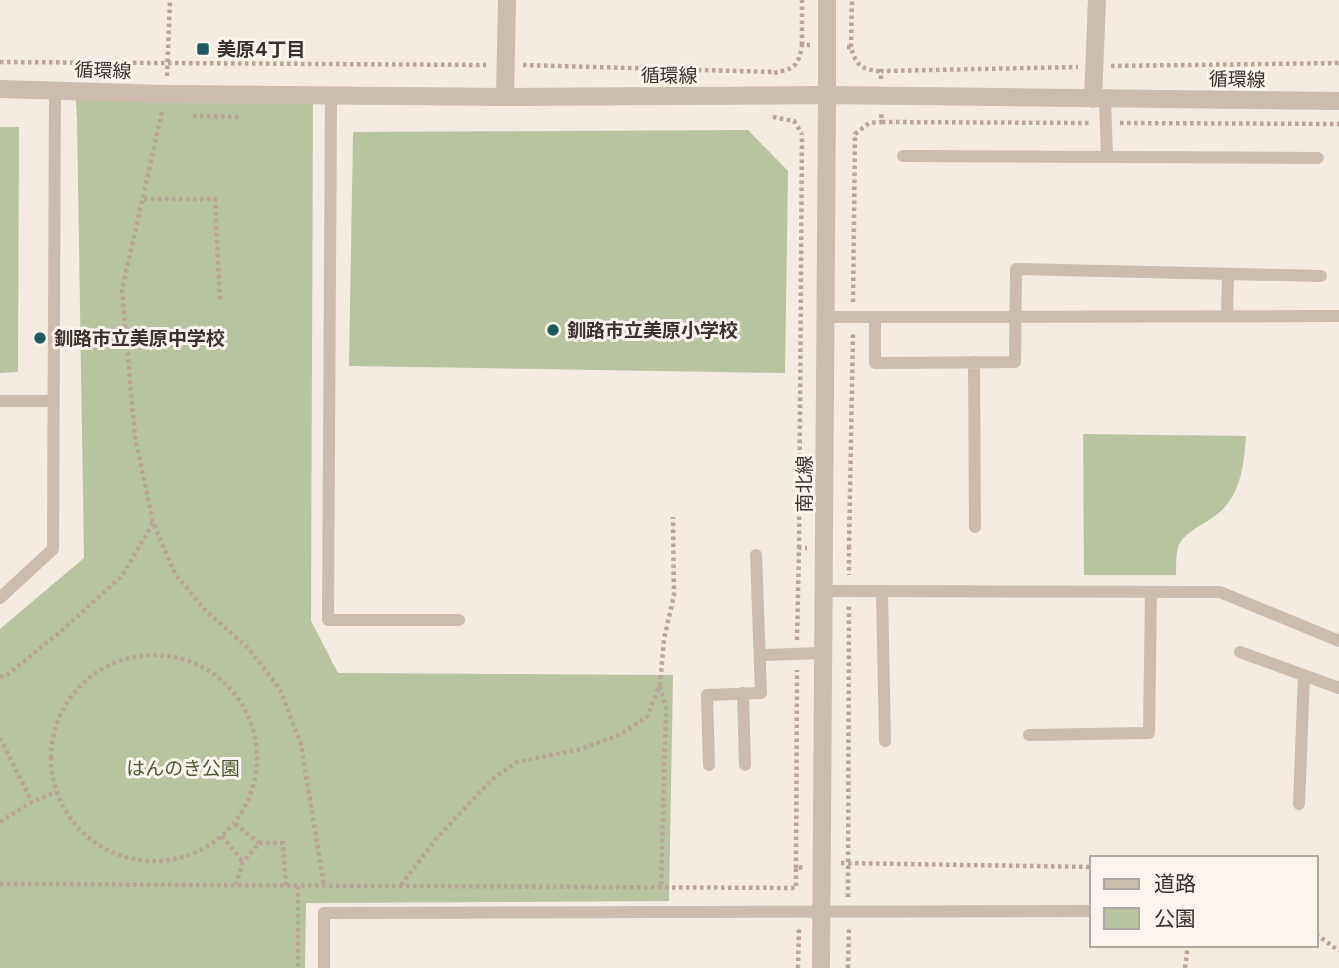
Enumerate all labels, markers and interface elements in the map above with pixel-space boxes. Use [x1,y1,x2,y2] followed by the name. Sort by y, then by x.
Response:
[217,37,305,62] place label: 美原4丁目
[195,41,211,57] marker: 美原4丁目
[74,57,132,84] street label: 循環線
[640,63,698,88] street label: 循環線
[1208,67,1266,92] street label: 循環線
[567,318,738,343] place label: 釧路市立美原小学校
[545,322,561,338] marker: 釧路市立美原小学校
[54,326,225,351] place label: 釧路市立美原中学校
[32,330,48,346] marker: 釧路市立美原中学校
[792,455,817,513] street label: 南北線
[126,756,240,781] park label: はんのき公園
[1090,856,1318,947] legend
[1154,870,1196,898] text: 道路
[1154,905,1196,933] text: 公園

